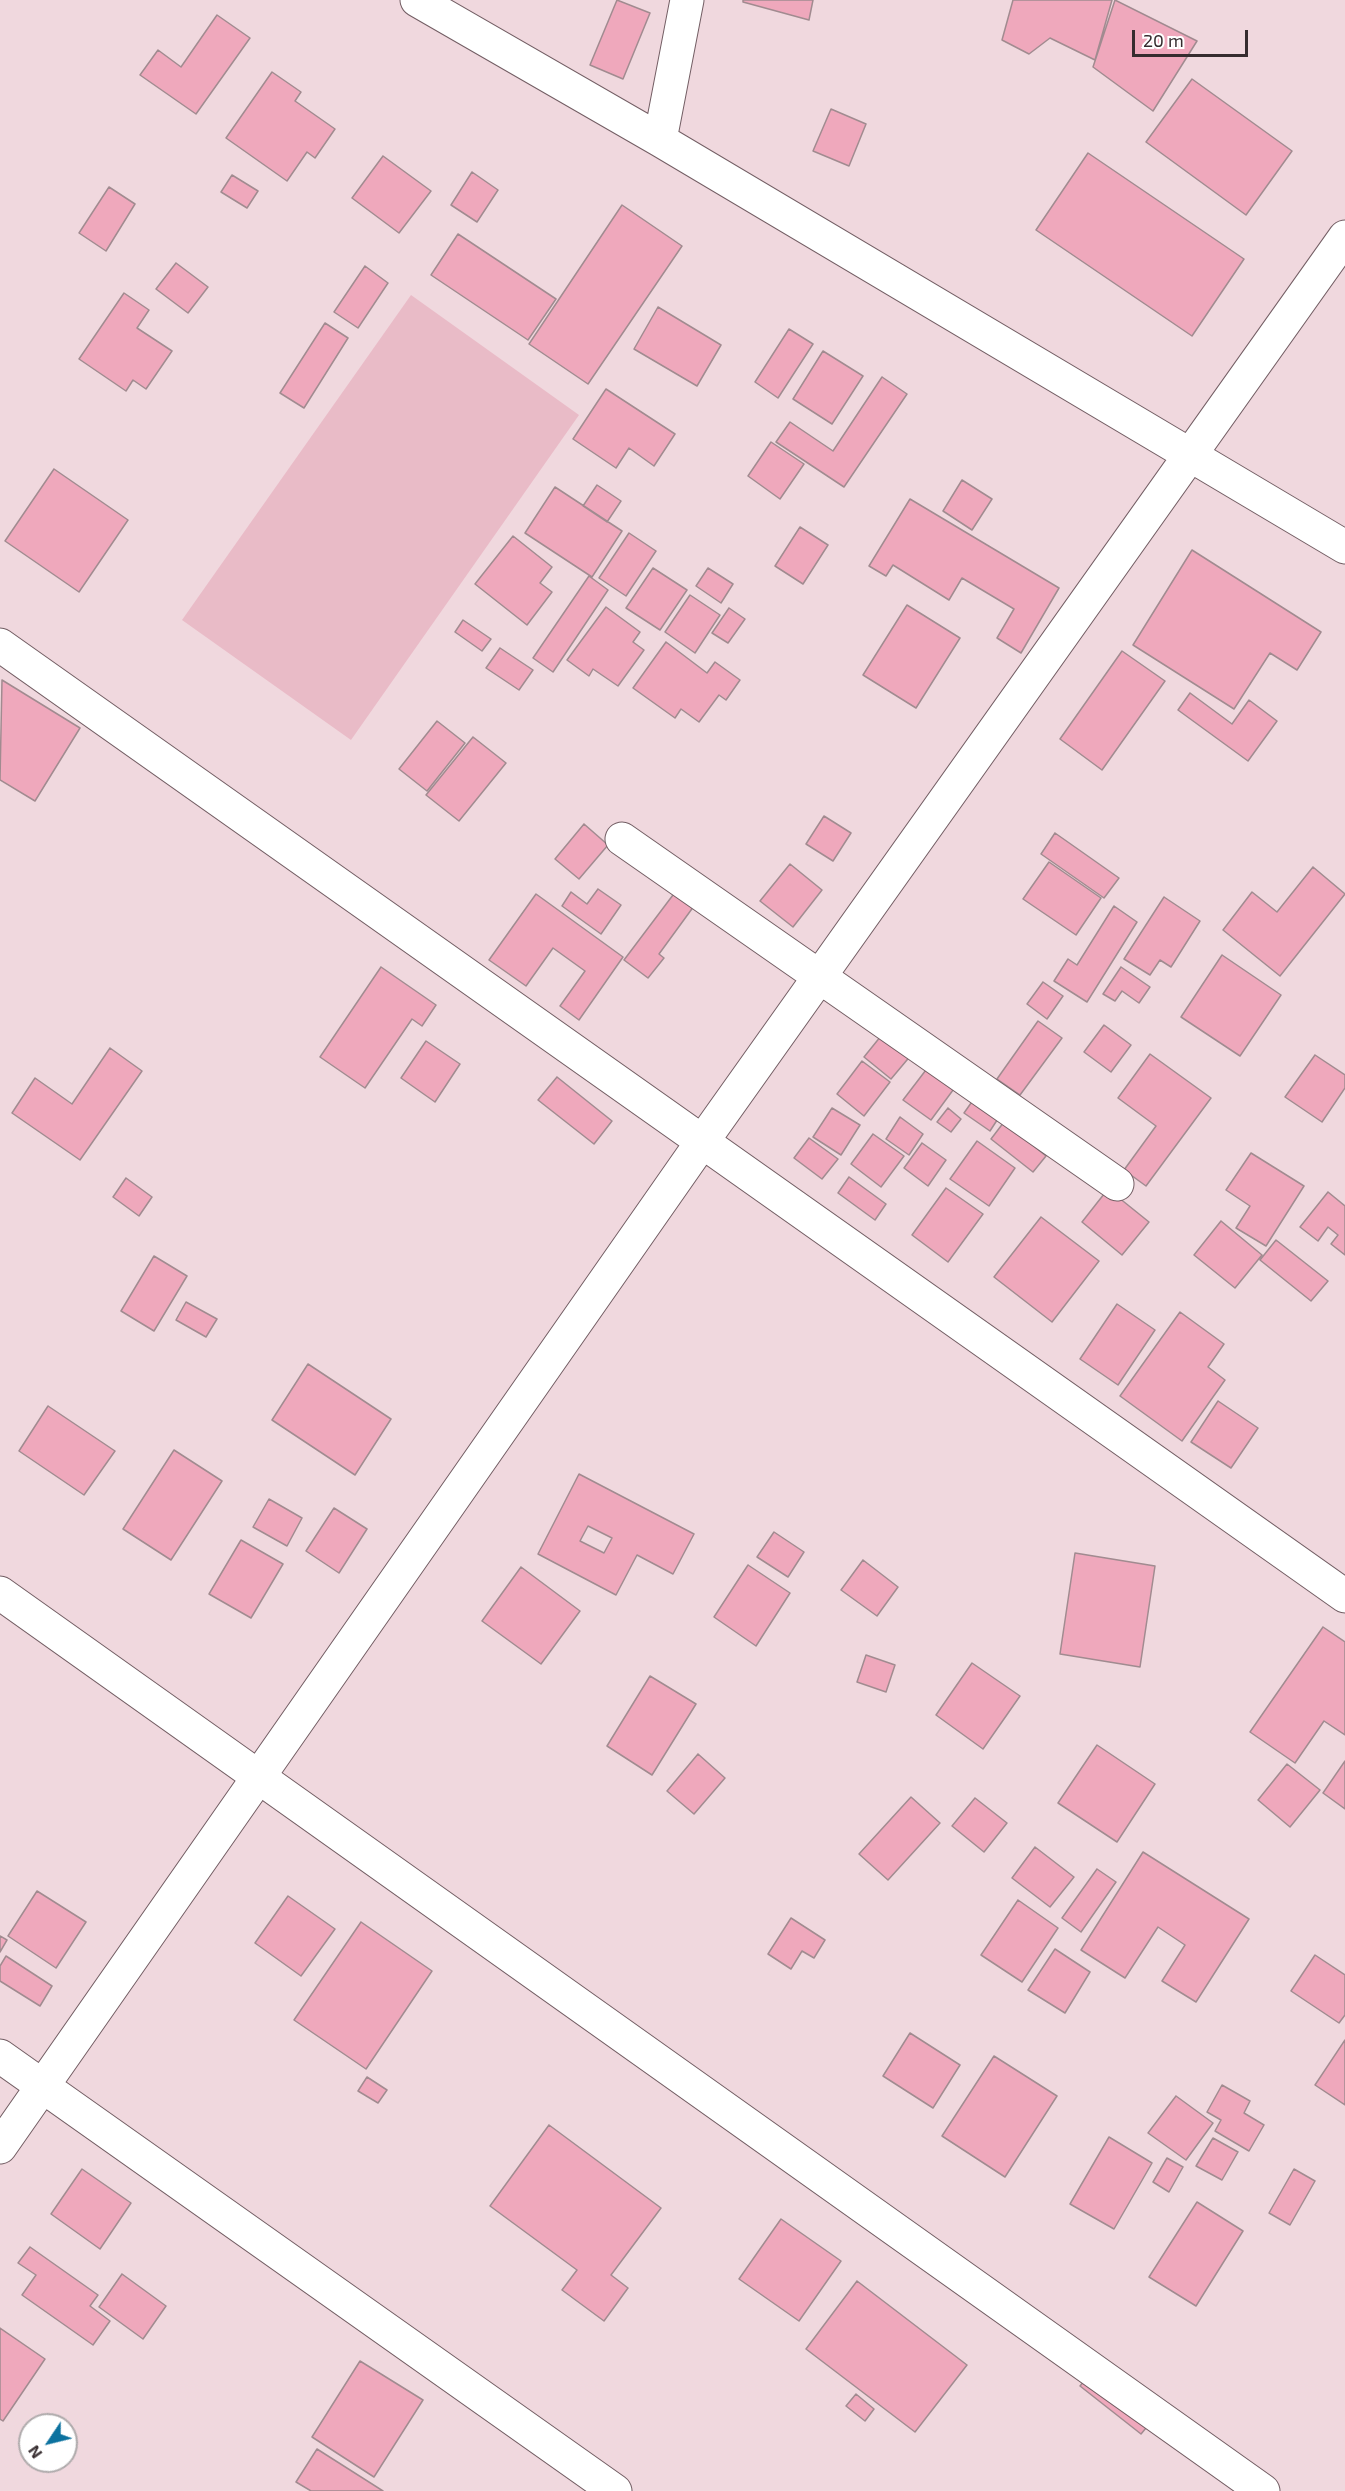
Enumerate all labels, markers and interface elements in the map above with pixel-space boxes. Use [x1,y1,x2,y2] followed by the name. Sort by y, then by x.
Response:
[1135,18,1250,56] scale bar
[1143,29,1184,51] text: 20 m
[18,2413,78,2473] north arrow
[23,2442,46,2463] text: N

